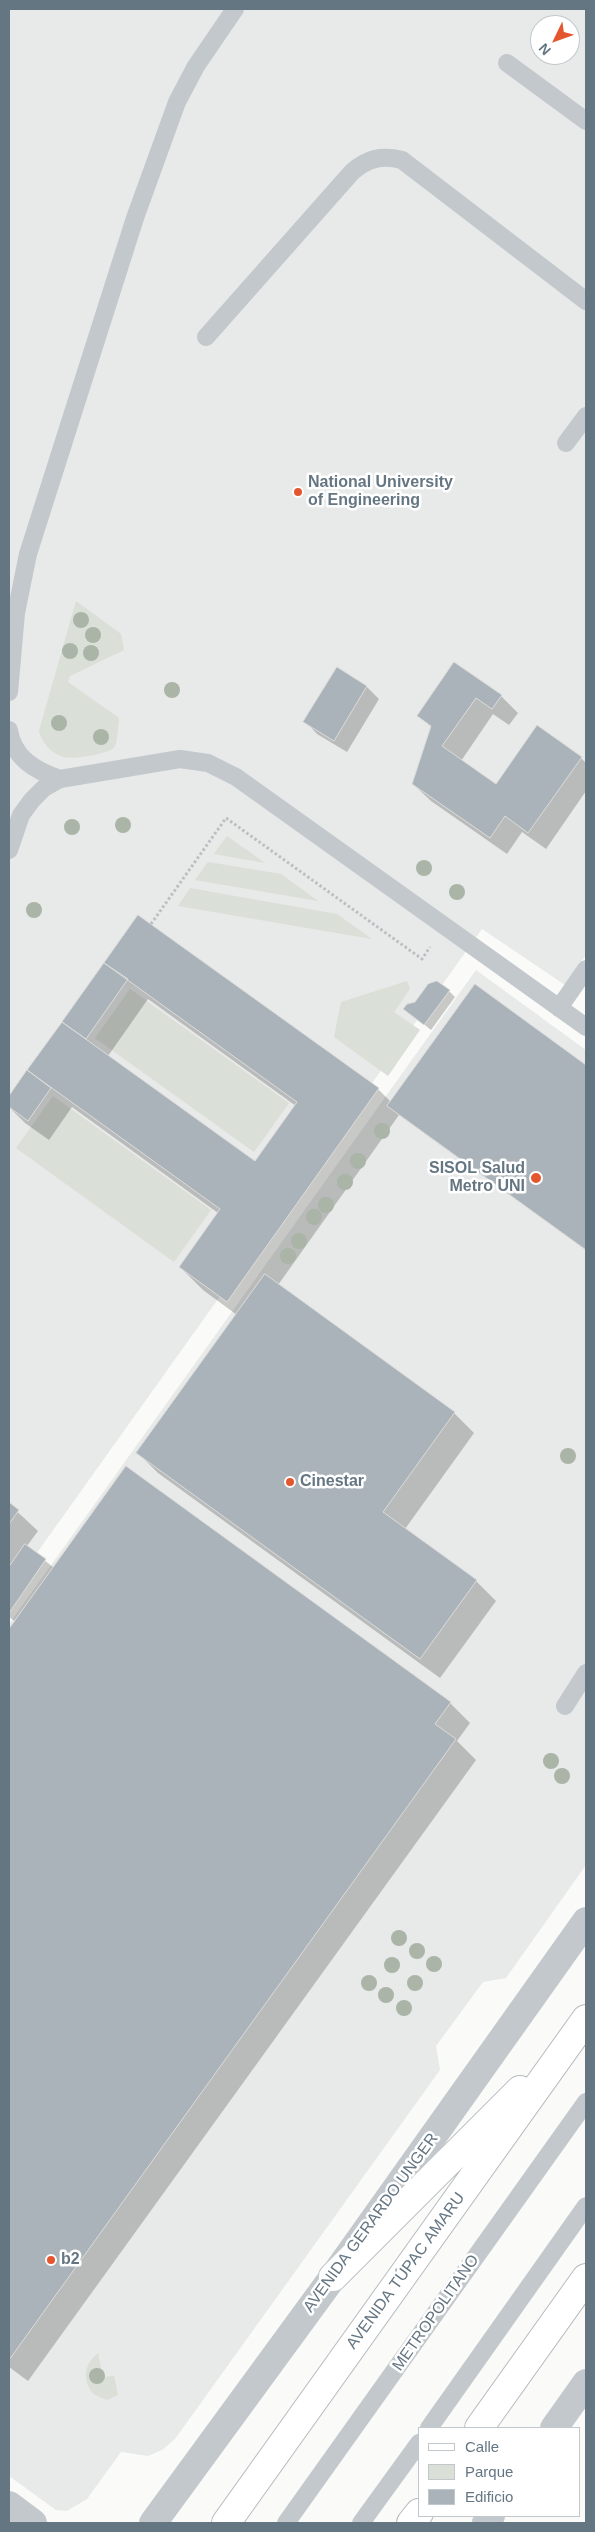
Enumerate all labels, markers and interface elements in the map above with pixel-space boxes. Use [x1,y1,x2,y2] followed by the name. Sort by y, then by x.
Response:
[530,15,580,65] north arrow
[535,40,554,58] text: N
[308,473,453,511] place label: National University of Engineering
[292,486,304,498] marker: National University of Engineering
[429,1159,525,1197] place label: SISOL Salud Metro UNI
[529,1171,543,1185] marker: SISOL Salud Metro UNI
[300,1472,364,1492] place label: Cinestar
[284,1476,296,1488] marker: Cinestar
[300,2130,442,2316] street label: AVENIDA GERARDO UNGER
[343,2189,469,2353] street label: AVENIDA TÚPAC AMARU
[61,2250,80,2270] place label: b2
[389,2251,483,2375] street label: METROPOLITANO
[45,2254,57,2266] marker: b2
[418,2427,580,2517] legend
[465,2438,499,2455] text: Calle
[465,2463,513,2480] text: Parque
[465,2488,513,2505] text: Edificio

